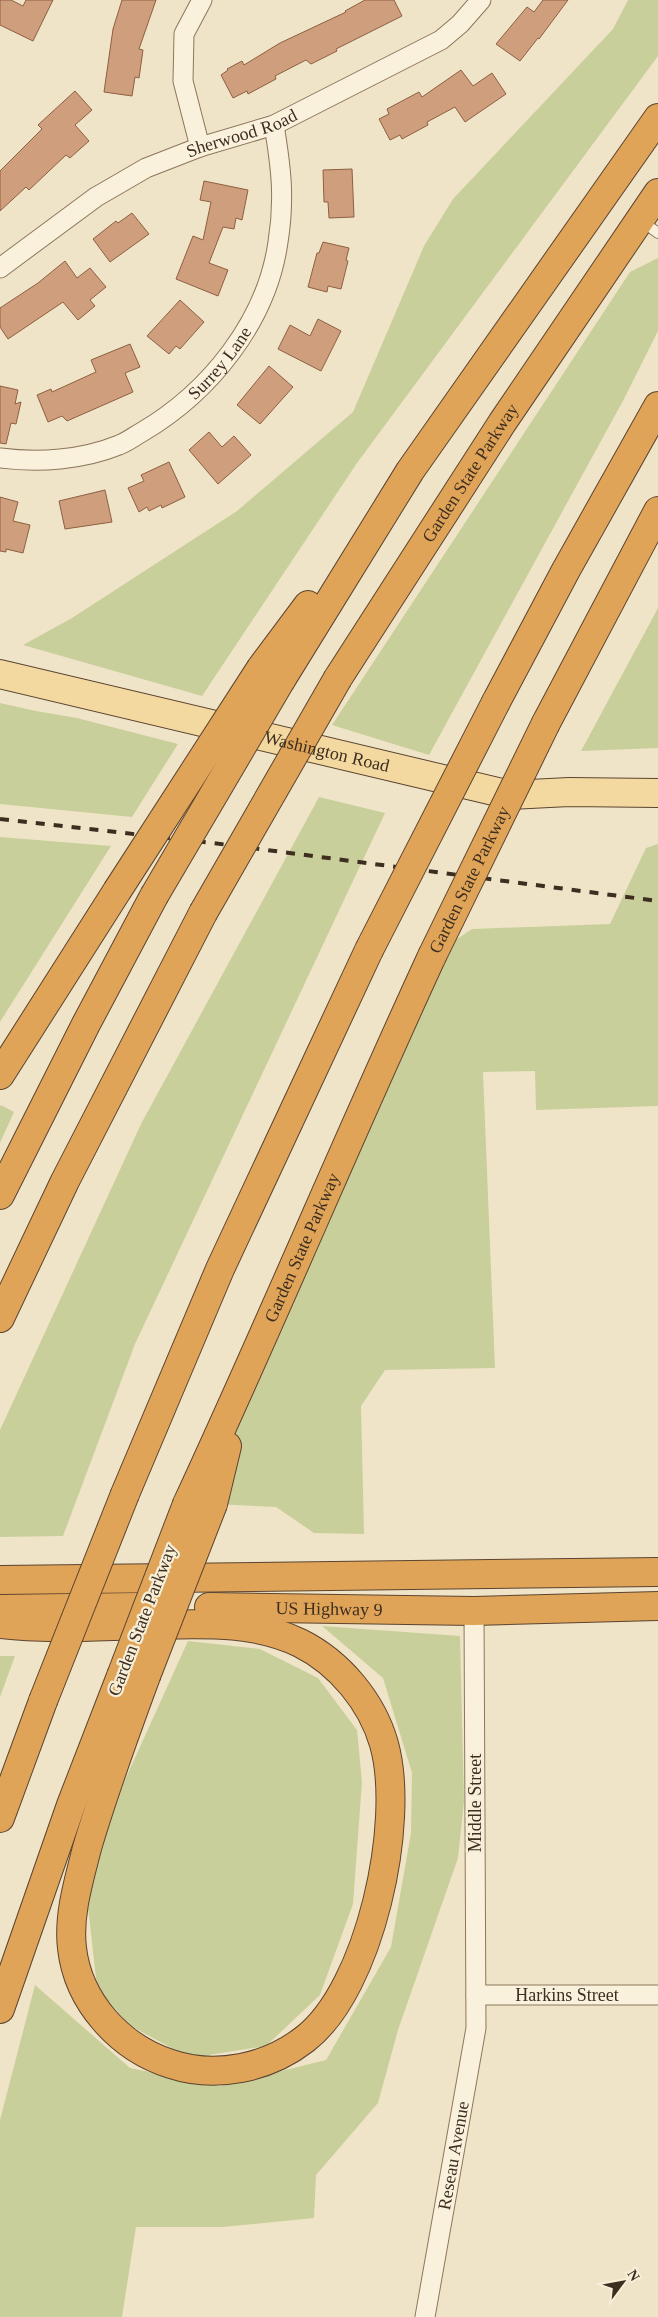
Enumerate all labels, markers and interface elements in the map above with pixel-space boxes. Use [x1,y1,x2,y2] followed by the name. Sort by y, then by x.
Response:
[183,105,300,161] street label: Sherwood Road
[184,323,255,404] street label: Surrey Lane
[418,400,522,546] street label: Garden State Parkway
[262,727,392,776] street label: Washington Road
[425,803,514,956] street label: Garden State Parkway
[260,1170,343,1325] street label: Garden State Parkway
[104,1541,180,1699] street label: Garden State Parkway
[275,1598,383,1620] street label: US Highway 9
[465,1754,485,1852] street label: Middle Street
[515,1985,619,2005] street label: Harkins Street
[434,2099,473,2212] street label: Reseau Avenue
[598,2257,648,2307] north arrow
[625,2267,643,2284] text: N

